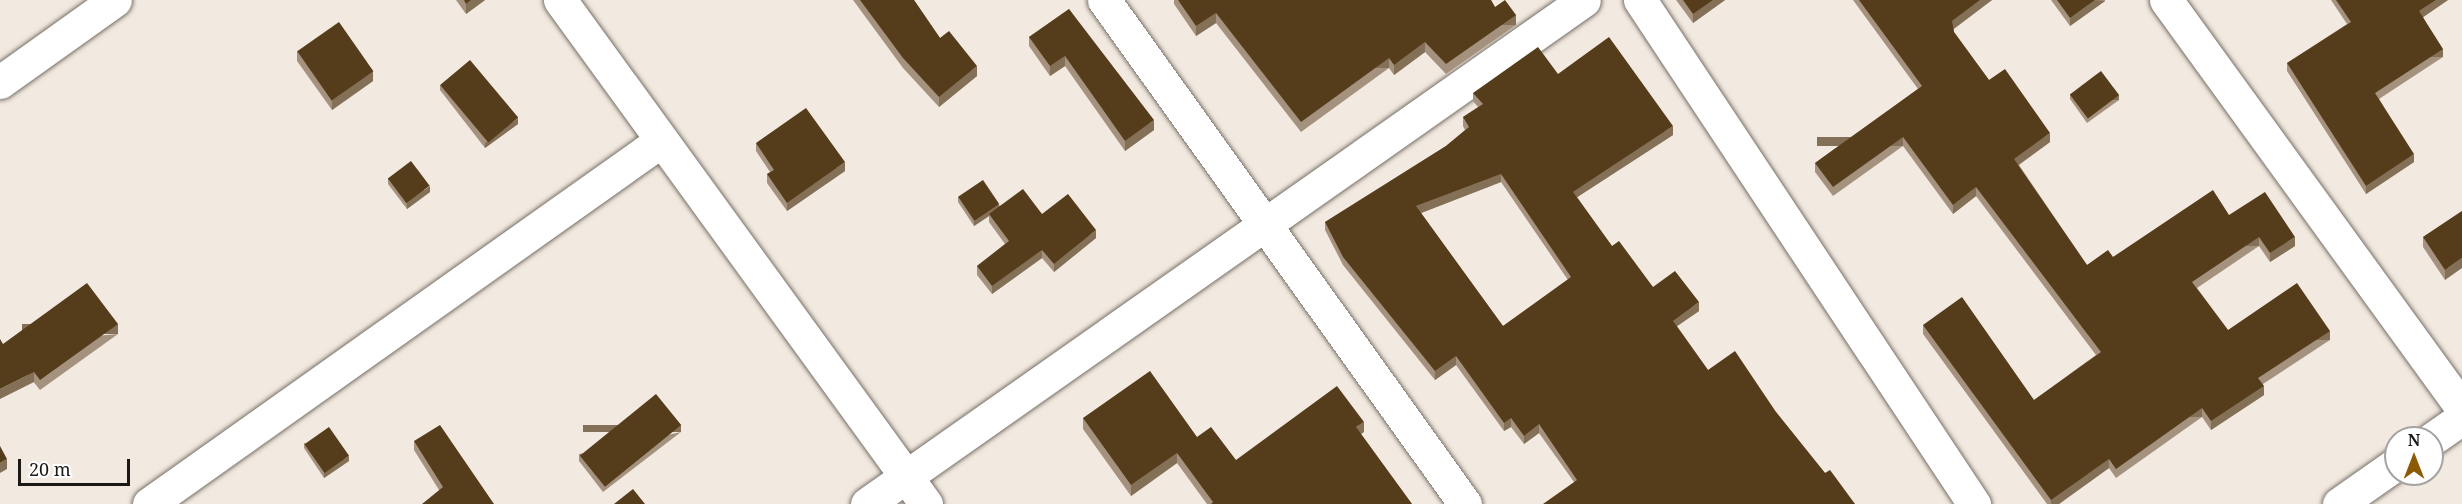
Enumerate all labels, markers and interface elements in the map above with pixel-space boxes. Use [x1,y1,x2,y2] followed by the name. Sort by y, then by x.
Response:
[2384,426,2444,486] north arrow
[2408,429,2420,451] text: N
[21,447,134,485] scale bar
[29,457,71,481] text: 20 m

